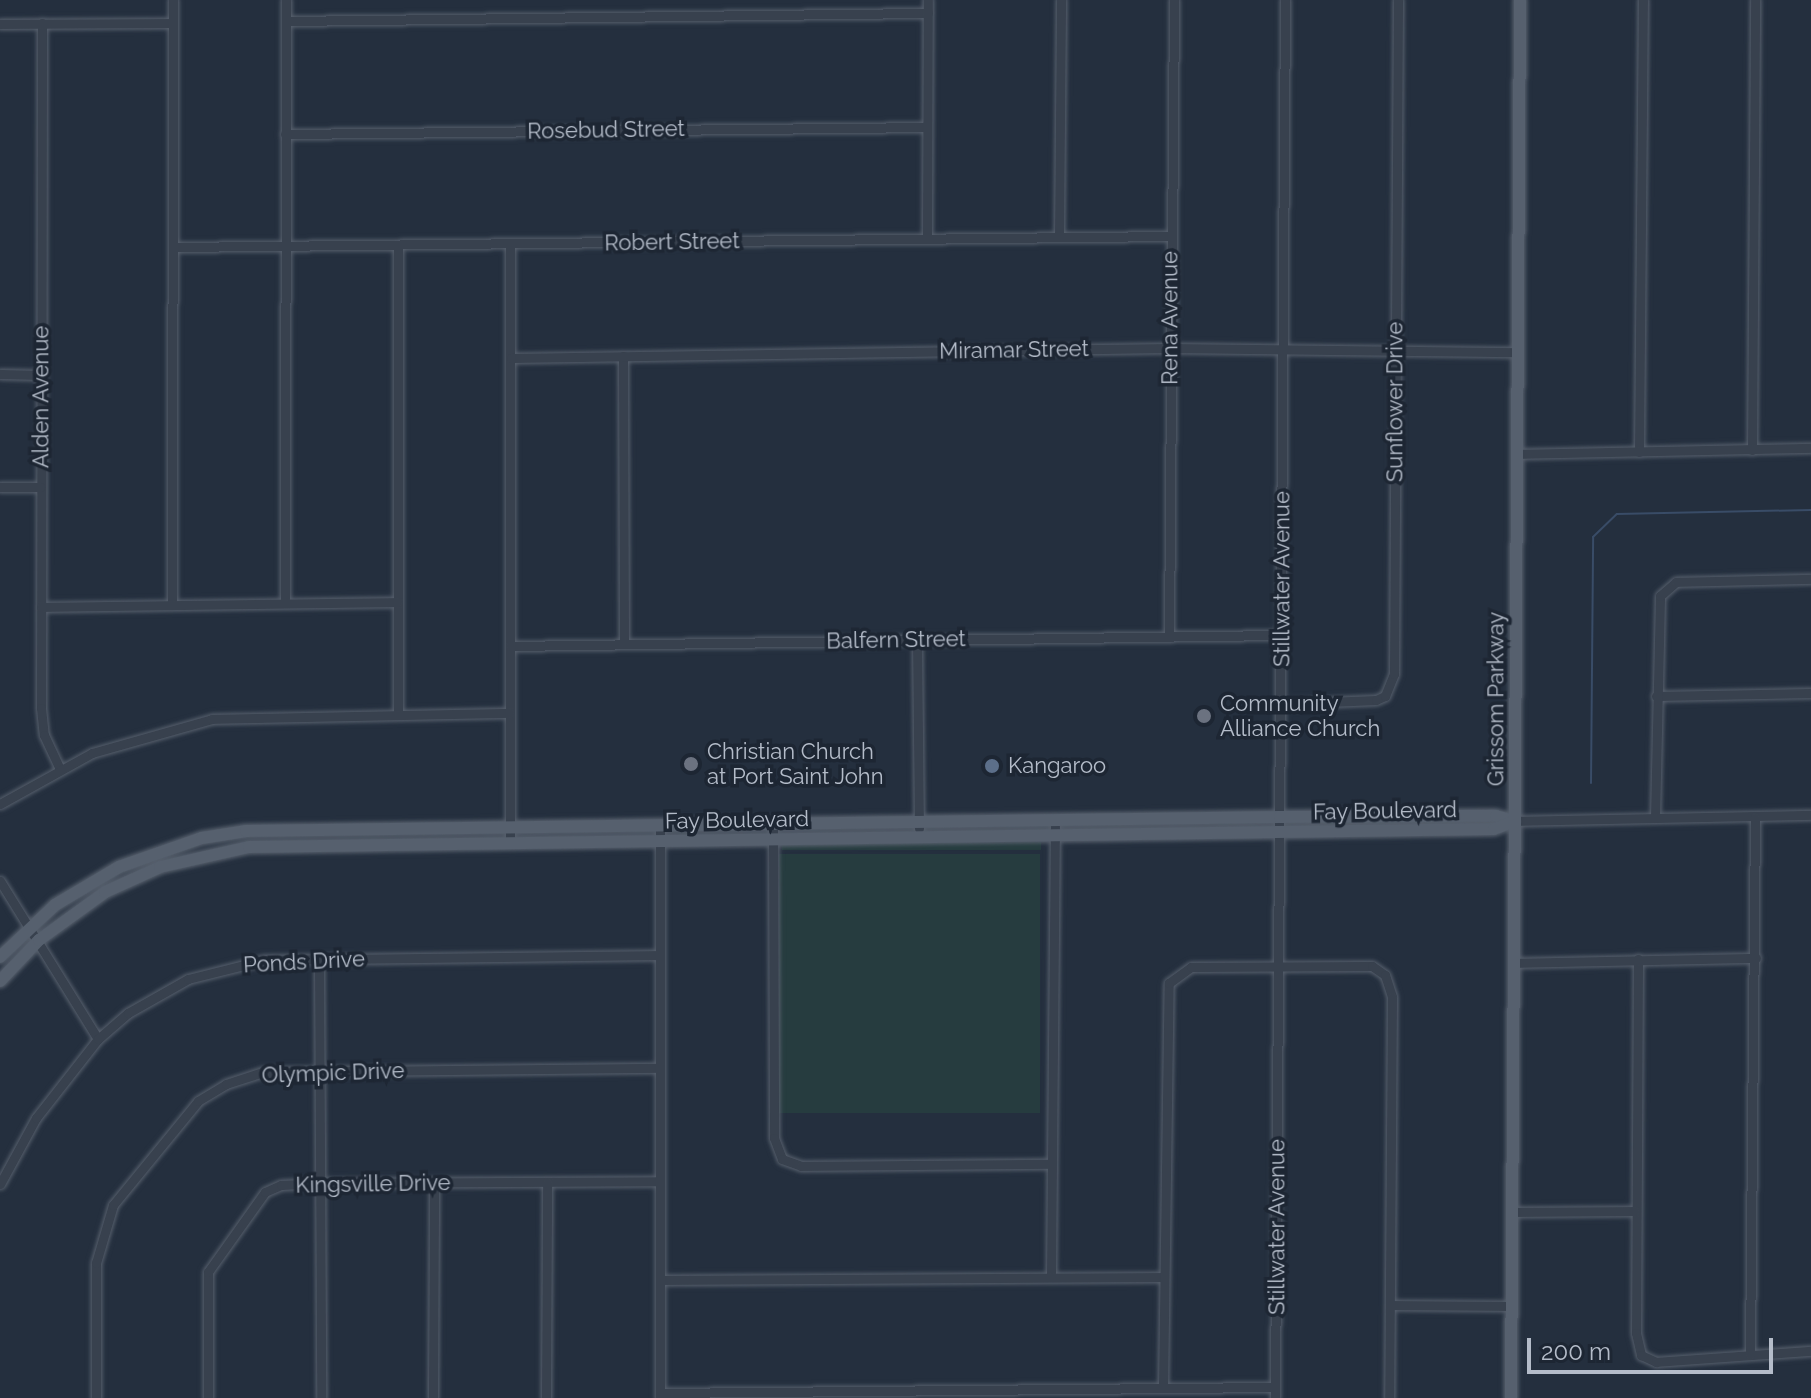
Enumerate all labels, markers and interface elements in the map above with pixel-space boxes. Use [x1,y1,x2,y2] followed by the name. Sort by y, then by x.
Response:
[527,115,685,145] street label: Rosebud Street
[604,228,740,256] street label: Robert Street
[1157,251,1183,385] street label: Rena Avenue
[1382,322,1408,482] street label: Sunflower Drive
[28,325,54,469] street label: Alden Avenue
[939,335,1089,365] street label: Miramar Street
[1269,490,1295,668] street label: Stillwater Avenue
[1483,612,1509,786] street label: Grissom Parkway
[826,626,966,654] street label: Balfern Street
[1220,690,1380,742] place label: Community Alliance Church
[1195,707,1213,725] marker: Community Alliance Church
[707,738,884,790] place label: Christian Church at Port Saint John
[1008,753,1106,779] place label: Kangaroo
[682,755,700,773] marker: Christian Church at Port Saint John
[983,757,1001,775] marker: Kangaroo
[1312,797,1458,825] street label: Fay Boulevard
[664,806,810,834] street label: Fay Boulevard
[242,946,366,978] street label: Ponds Drive
[261,1057,405,1089] street label: Olympic Drive
[1264,1138,1290,1316] street label: Stillwater Avenue
[295,1169,451,1199] street label: Kingsville Drive
[1531,1322,1777,1372] scale bar
[1541,1337,1611,1366] text: 200 m

